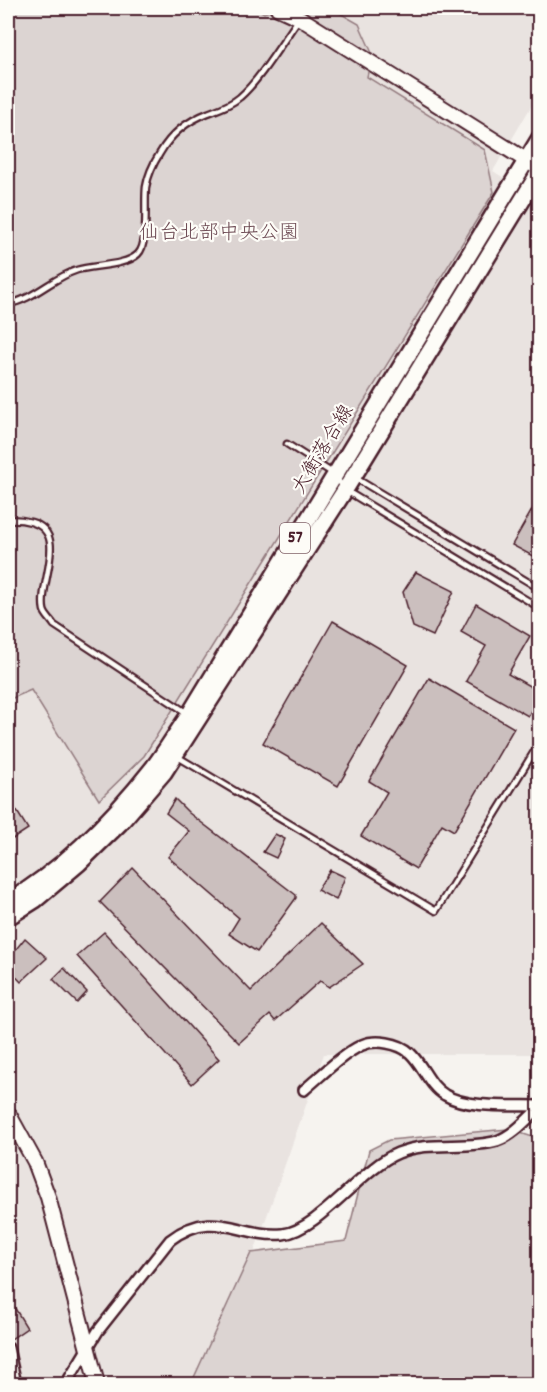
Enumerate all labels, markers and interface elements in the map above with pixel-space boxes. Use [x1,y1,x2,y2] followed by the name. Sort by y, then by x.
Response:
[139,220,299,248] park label: 仙台北部中央公園
[286,400,362,500] street label: 大衡落合線
[280,523,310,553] road number: 57

